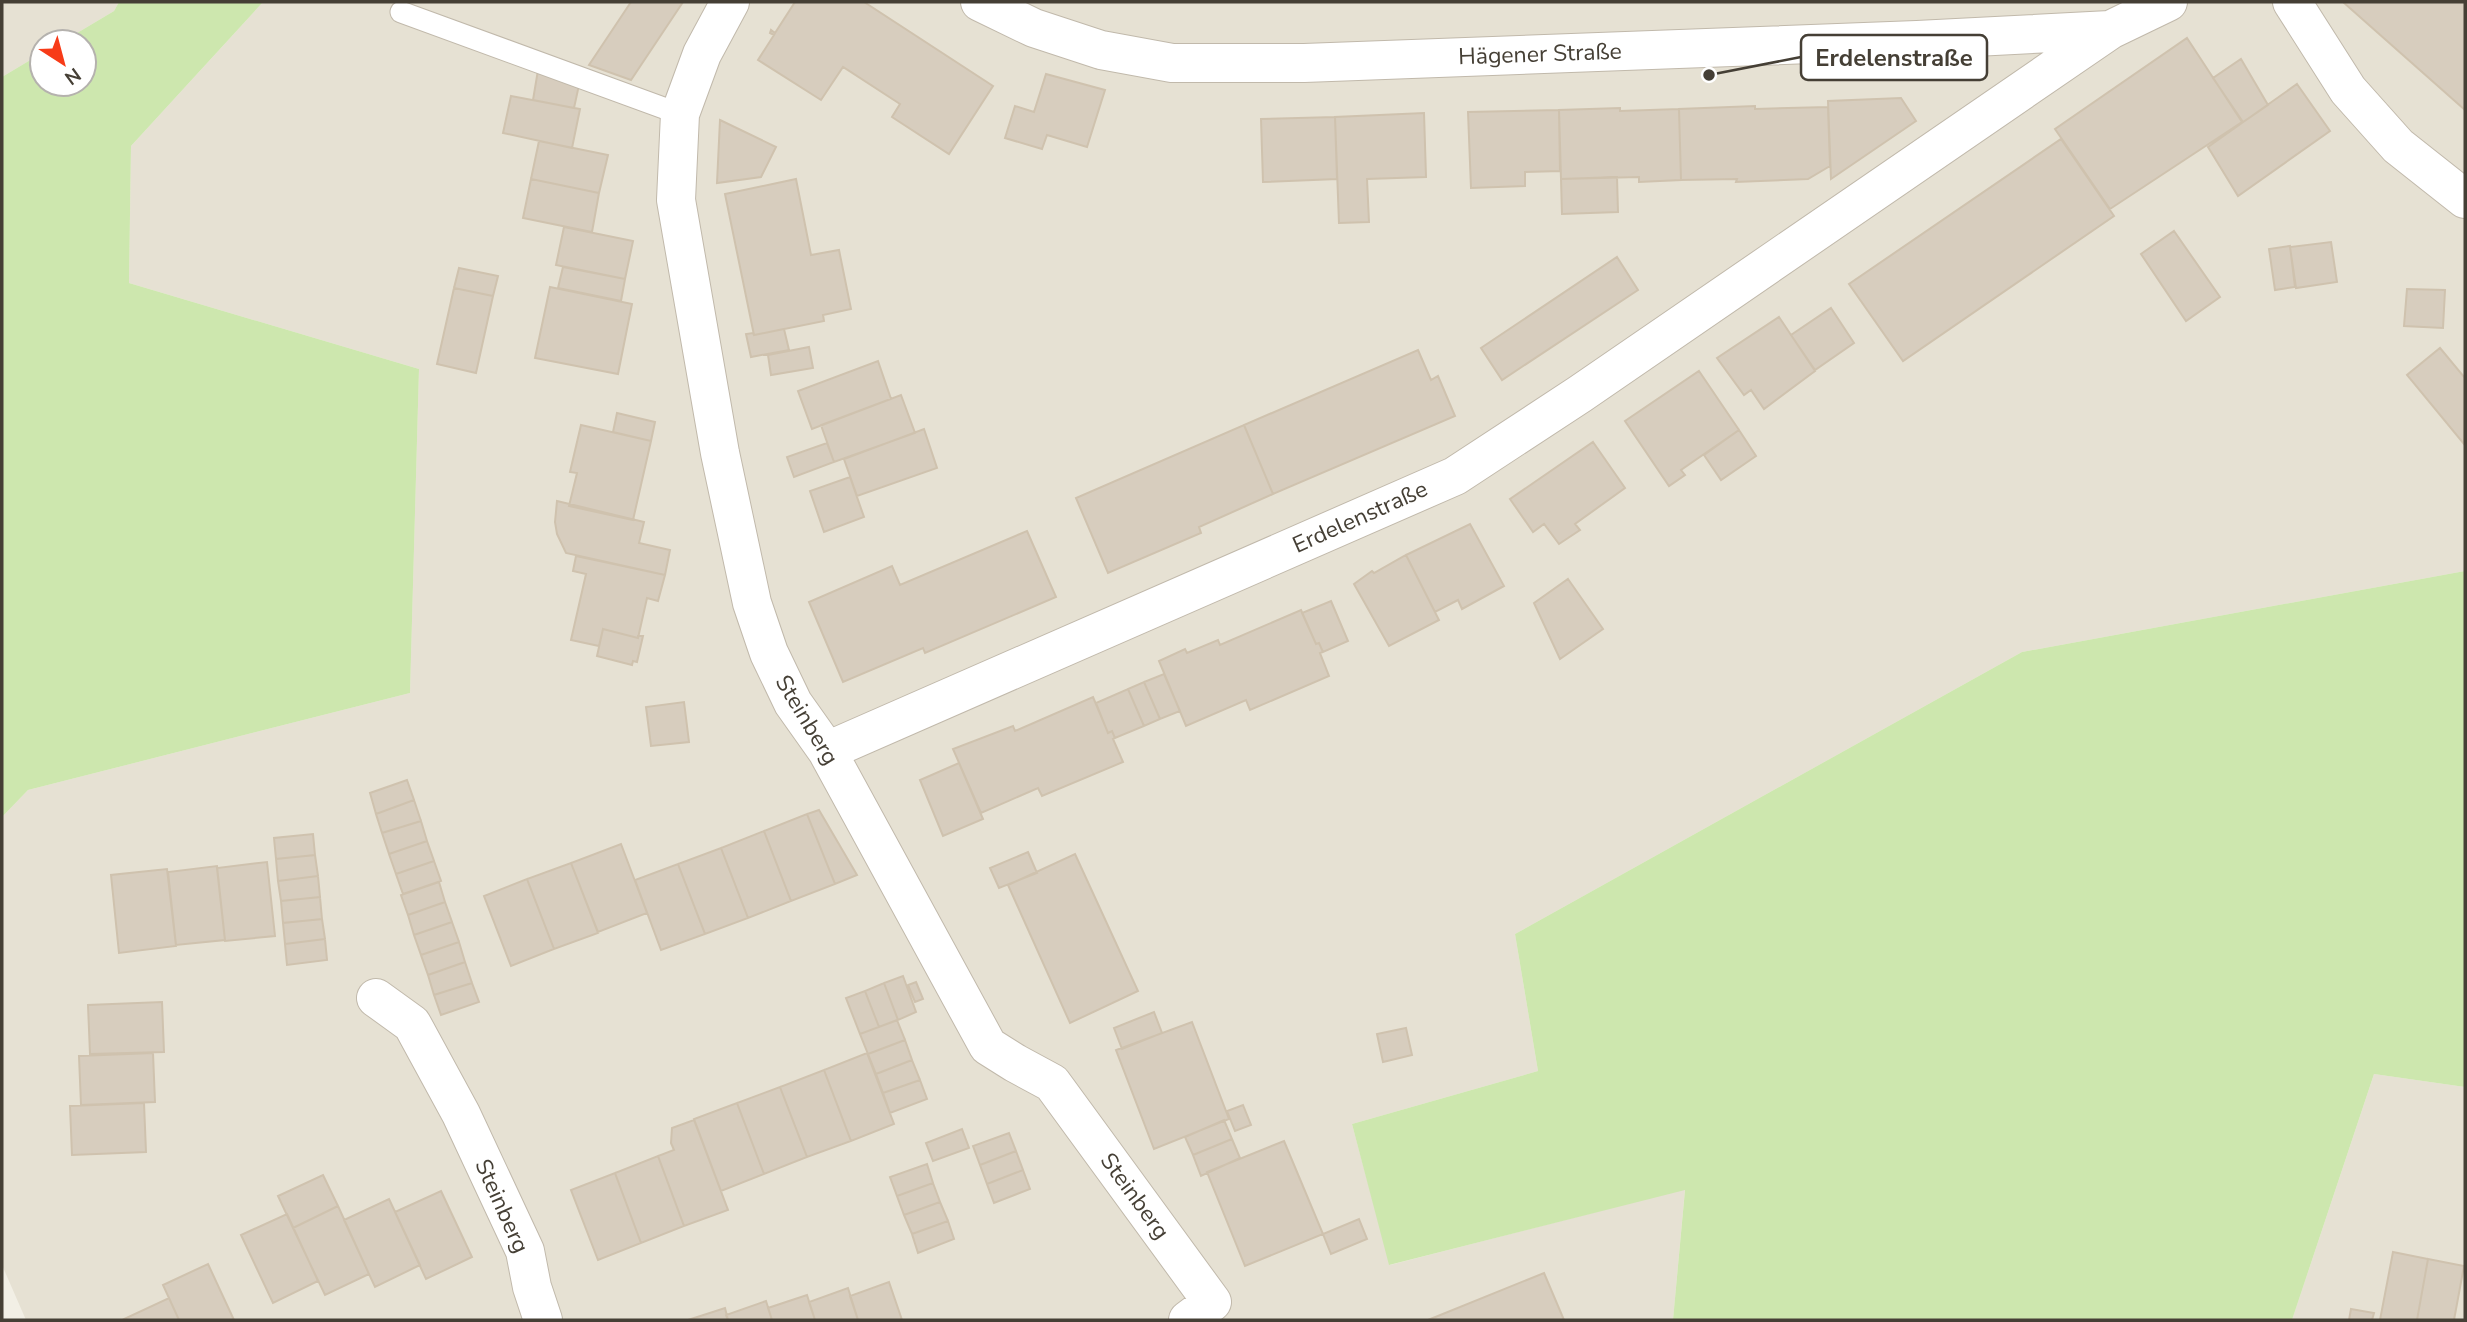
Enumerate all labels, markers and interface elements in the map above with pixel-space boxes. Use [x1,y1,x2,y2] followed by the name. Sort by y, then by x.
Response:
[28,28,98,98] north arrow
[1801,35,1987,80] callout: Erdelenstraße
[1458,36,1622,72] street label: Hägener Straße
[1815,42,1973,74] text: Erdelenstraße
[59,61,86,91] text: N
[1288,473,1432,561] street label: Erdelenstraße
[768,669,846,771] street label: Steinberg
[1093,1146,1177,1246] street label: Steinberg
[468,1154,536,1258] street label: Steinberg

